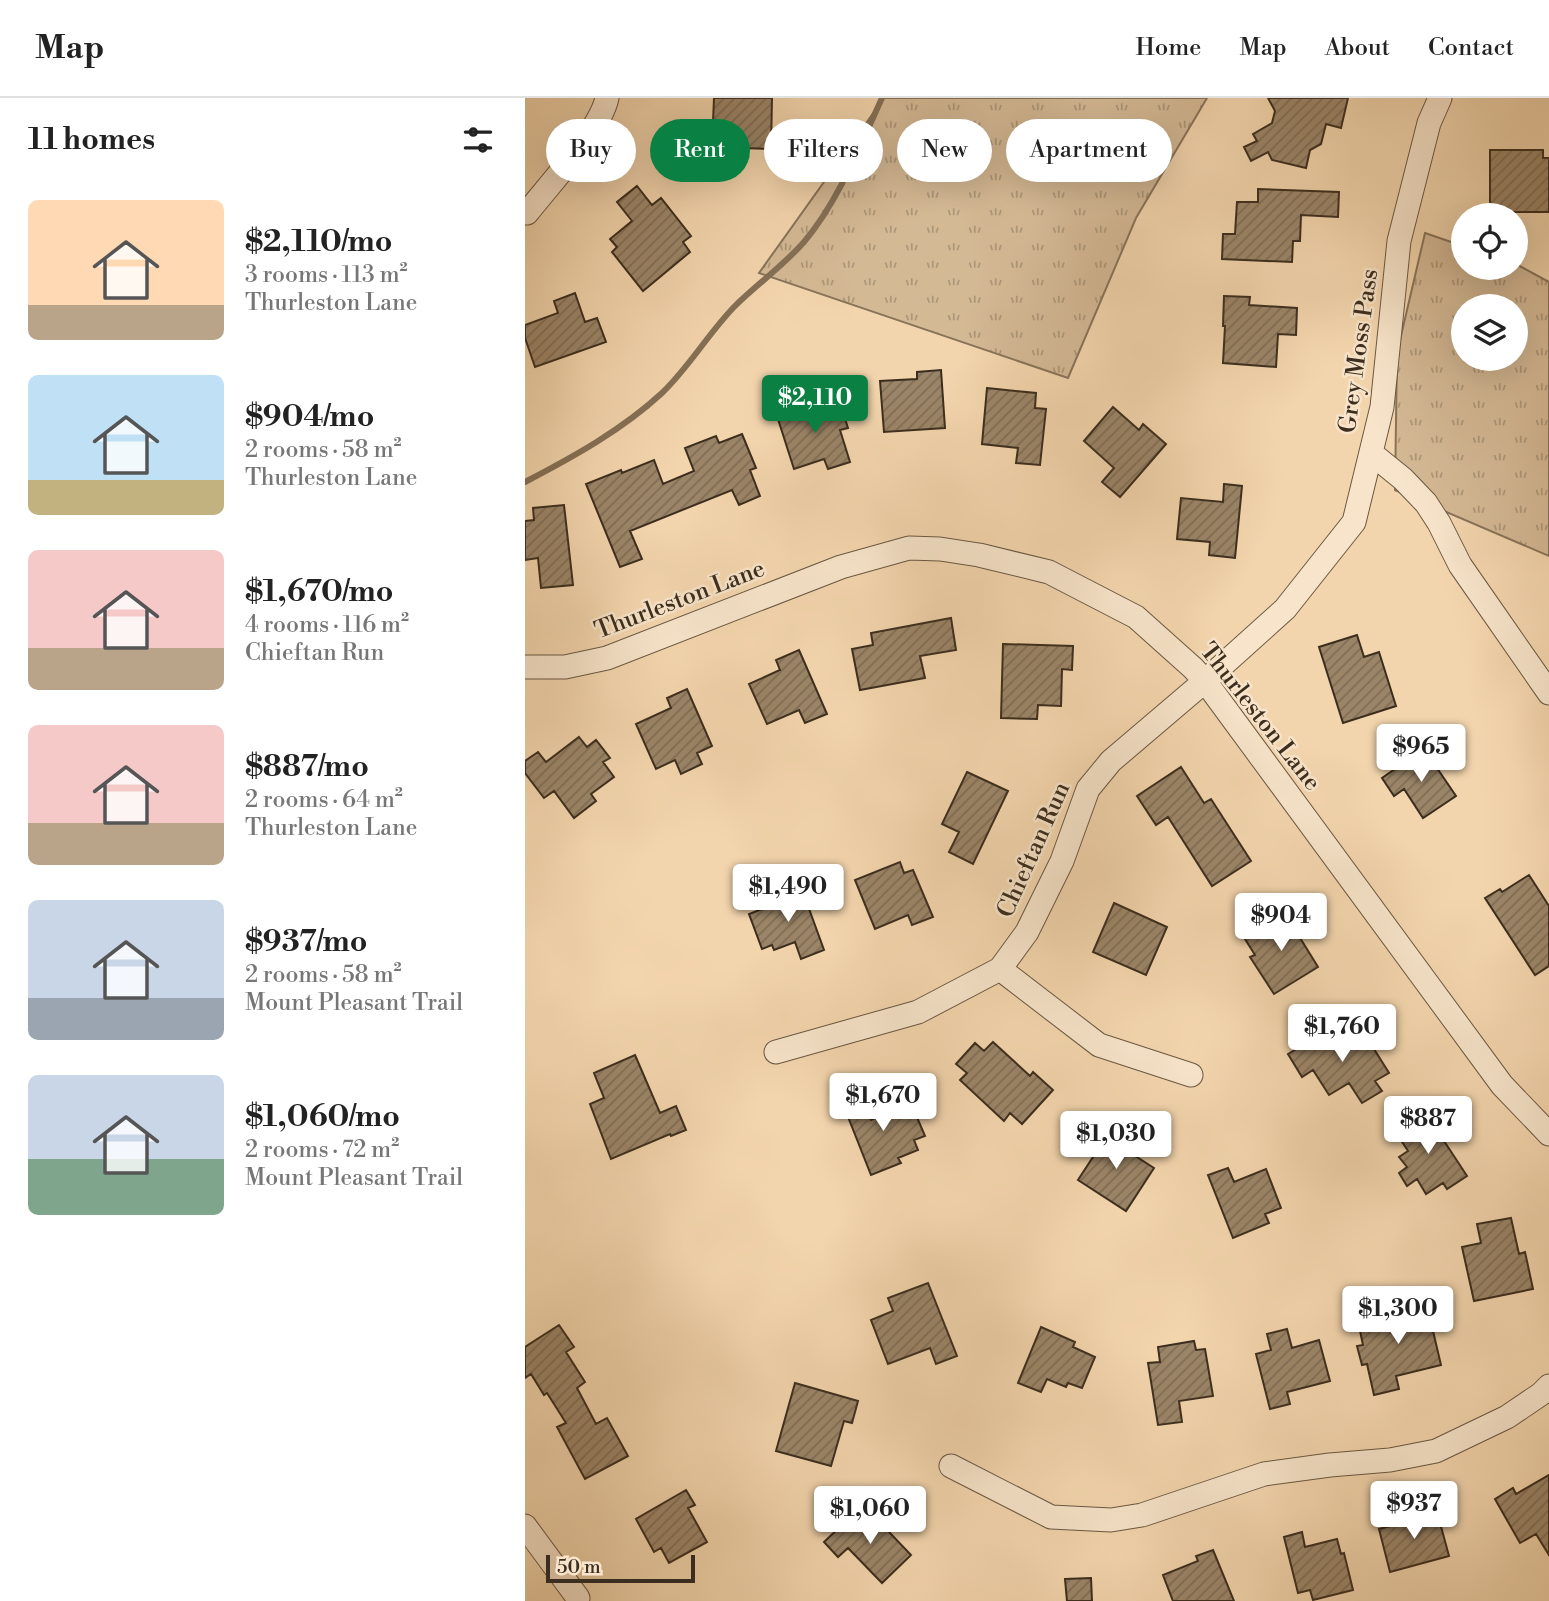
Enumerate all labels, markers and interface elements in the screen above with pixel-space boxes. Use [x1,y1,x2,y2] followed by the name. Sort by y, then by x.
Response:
[35,28,104,69] text: Map
[1136,33,1201,63] text: Home
[1239,33,1287,63] text: Map
[1325,33,1390,63] text: About
[1428,33,1514,63] text: Contact
[546,119,636,182] chip: Buy
[650,119,750,182] chip: Rent
[764,119,883,182] chip: Filters
[897,119,992,182] chip: New
[1006,119,1172,182] chip: Apartment
[28,121,155,159] text: 11 homes
[459,121,497,159] icon: filters
[1451,203,1528,371] map controls
[1451,203,1528,280] button: locate
[245,223,392,261] text: $2,110/mo
[84,228,168,312] icon: home
[245,261,408,289] text: 3 rooms · 113 m²
[1333,267,1385,435] street label: Grey Moss Pass
[245,289,417,317] text: Thurleston Lane
[1451,294,1528,371] button: layers
[758,376,872,435] pin: $2,110
[778,384,852,412] text: $2,110
[245,398,374,436] text: $904/mo
[84,403,168,487] icon: home
[245,436,402,464] text: 2 rooms · 58 m²
[245,464,417,492] text: Thurleston Lane
[591,554,769,646] street label: Thurleston Lane
[245,573,394,611] text: $1,670/mo
[84,578,168,662] icon: home
[245,611,409,639] text: 4 rooms · 116 m²
[1193,637,1327,797] street label: Thurleston Lane
[245,639,384,667] text: Chieftan Run
[1380,724,1462,784] pin: $965
[1393,733,1449,761] text: $965
[245,748,369,786] text: $887/mo
[84,753,168,837] icon: home
[991,778,1077,922] street label: Chieftan Run
[245,786,403,814] text: 2 rooms · 64 m²
[245,814,417,842] text: Thurleston Lane
[731,864,845,924] pin: $1,490
[749,873,827,901] text: $1,490
[1240,894,1322,953] pin: $904
[1251,902,1311,930] text: $904
[245,923,367,961] text: $937/mo
[84,928,168,1012] icon: home
[245,961,402,989] text: 2 rooms · 58 m²
[245,989,463,1017] text: Mount Pleasant Trail
[1285,1004,1399,1064] pin: $1,760
[1304,1013,1380,1041] text: $1,760
[826,1074,940,1133] pin: $1,670
[845,1082,921,1110] text: $1,670
[1387,1096,1469,1156] pin: $887
[245,1098,400,1136] text: $1,060/mo
[84,1103,168,1187] icon: home
[1400,1105,1456,1133] text: $887
[1059,1112,1173,1171] pin: $1,030
[1076,1120,1156,1148] text: $1,030
[245,1136,399,1164] text: 2 rooms · 72 m²
[245,1164,463,1192] text: Mount Pleasant Trail
[1341,1286,1455,1346] pin: $1,300
[1358,1295,1438,1323] text: $1,300
[1373,1482,1455,1541] pin: $937
[813,1486,927,1546] pin: $1,060
[1386,1490,1442,1518] text: $937
[830,1495,910,1523] text: $1,060
[546,1552,695,1584] scale bar
[557,1555,601,1579] text: 50 m

